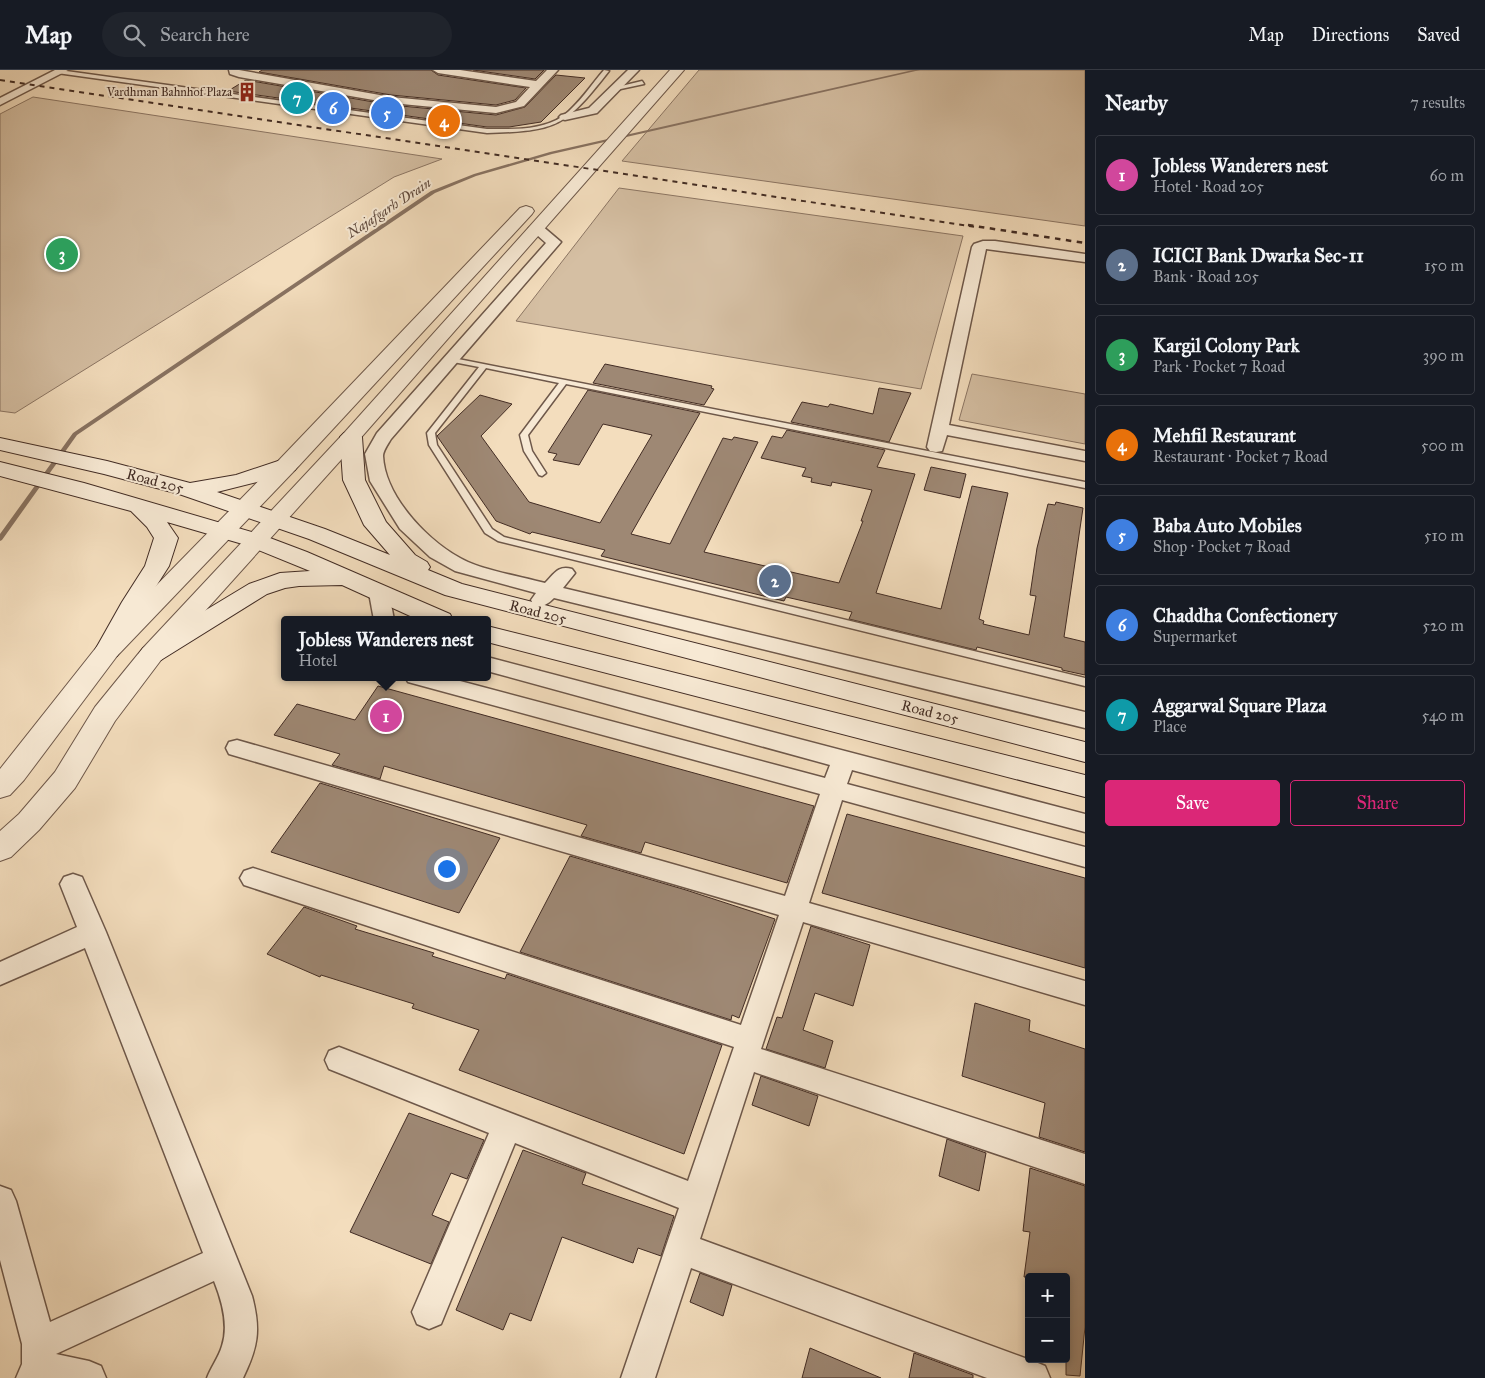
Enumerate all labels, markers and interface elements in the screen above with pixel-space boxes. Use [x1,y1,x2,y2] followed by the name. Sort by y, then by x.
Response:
[102,12,452,57] search box
[25,20,72,50] text: Map
[120,21,148,49] icon: search
[160,23,250,46] text: Search here
[1248,24,1284,46] text: Map
[1312,24,1389,46] text: Directions
[1417,24,1460,46] text: Saved
[281,79,313,117] pin: 7
[236,81,258,103] building icon: Vardhman Bahnhof Plaza
[106,85,233,99] place label: Vardhman Bahnhof Plaza
[317,89,349,127] pin: 6
[1105,90,1168,116] text: Nearby
[1410,93,1465,112] text: 7 results
[371,94,403,132] pin: 5
[428,102,460,140] pin: 4
[1153,154,1328,177] text: Jobless Wanderers nest
[1119,166,1125,185] text: 1
[1430,166,1464,185] text: 60 m
[343,174,435,242] water label: Najafgarh Drain
[1153,177,1264,196] text: Hotel · Road 205
[46,235,78,273] pin: 3
[1153,244,1364,267] text: ICICI Bank Dwarka Sec-11
[1118,256,1126,275] text: 2
[1424,256,1464,275] text: 150 m
[1153,267,1259,286] text: Bank · Road 205
[1153,334,1300,357] text: Kargil Colony Park
[1119,346,1125,365] text: 3
[1423,346,1464,365] text: 390 m
[1153,357,1285,376] text: Park · Pocket 7 Road
[1153,424,1296,447] text: Mehfil Restaurant
[1118,436,1126,455] text: 4
[1421,436,1464,455] text: 500 m
[1153,447,1328,466] text: Restaurant · Pocket 7 Road
[125,465,186,497] street label: Road 205
[1153,514,1302,537] text: Baba Auto Mobiles
[1118,526,1126,545] text: 5
[1424,526,1464,545] text: 510 m
[1153,537,1290,556] text: Shop · Pocket 7 Road
[759,562,791,600] pin: 2
[508,596,568,628] street label: Road 205
[1153,604,1337,627] text: Chaddha Confectionery
[281,616,491,681] popup
[1118,616,1126,635] text: 6
[1422,616,1464,635] text: 520 m
[1153,627,1237,646] text: Supermarket
[299,628,473,651] text: Jobless Wanderers nest
[299,651,337,670] text: Hotel
[1153,694,1326,717] text: Aggarwal Square Plaza
[900,696,960,728] street label: Road 205
[370,697,402,735] pin: 1
[1118,706,1126,725] text: 7
[1422,706,1464,725] text: 540 m
[1153,717,1187,736] text: Place
[1105,780,1280,826] button: Save
[1290,780,1465,826] button: Share
[434,856,460,882] your location
[1025,1273,1070,1363] map controls
[1025,1273,1070,1318] button: +
[1025,1318,1070,1363] button: −

